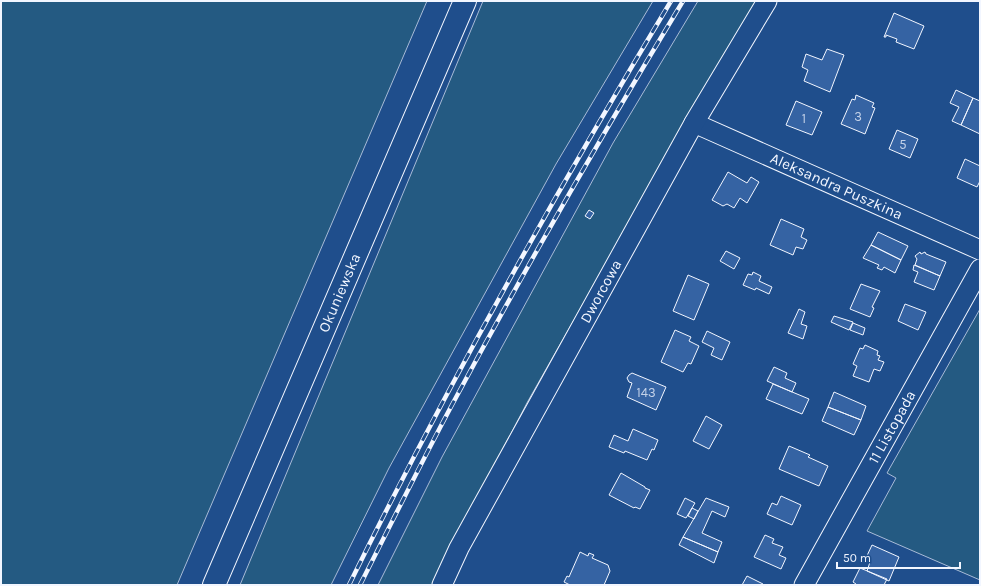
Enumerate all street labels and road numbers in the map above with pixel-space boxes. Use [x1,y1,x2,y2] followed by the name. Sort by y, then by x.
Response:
[768,149,906,224] street label: Aleksandra Puszkina
[315,251,364,335] street label: Okuniewska
[576,257,626,326] street label: Dworcowa
[865,387,920,467] street label: 11 Listopada

